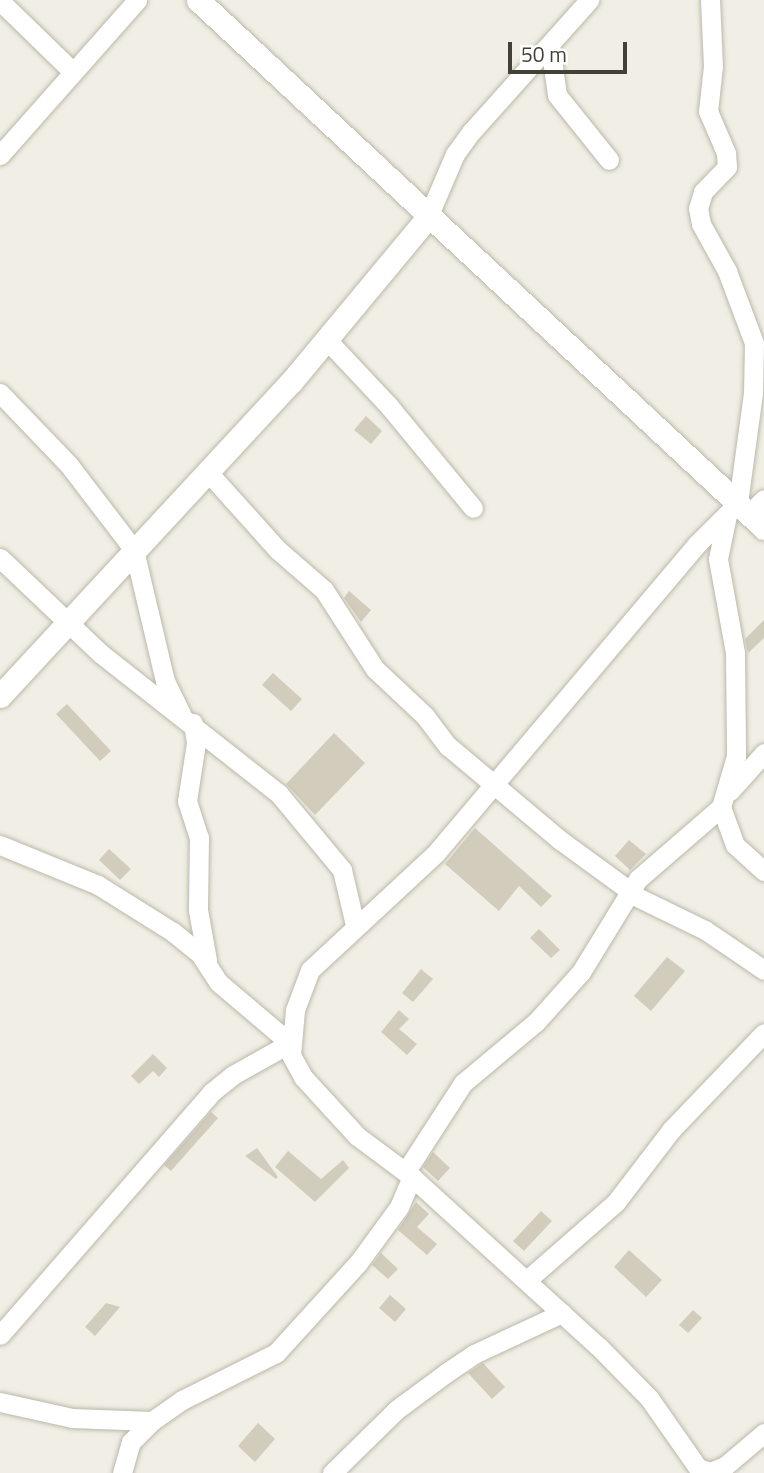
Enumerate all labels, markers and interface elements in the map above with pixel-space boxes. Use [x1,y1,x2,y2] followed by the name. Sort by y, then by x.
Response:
[512,28,631,72] scale bar
[521,38,567,70] text: 50 m

